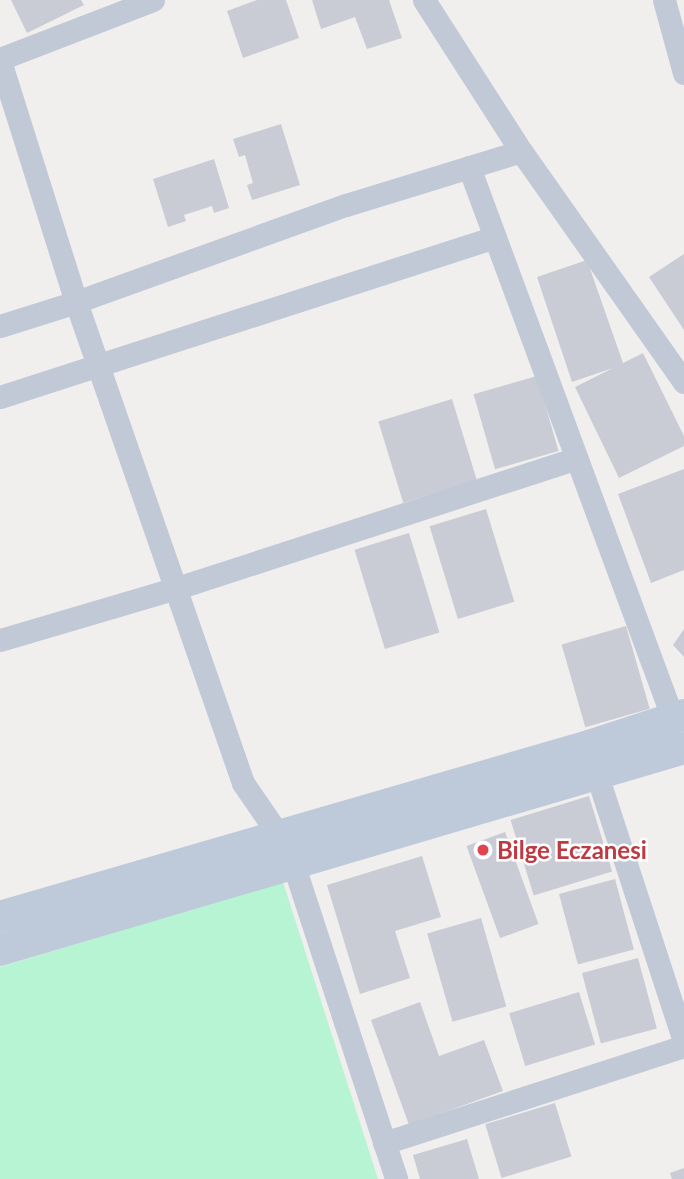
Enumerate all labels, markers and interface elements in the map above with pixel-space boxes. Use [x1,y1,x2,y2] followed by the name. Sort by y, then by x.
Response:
[497,836,647,864] place label: Bilge Eczanesi
[475,842,491,858] marker: Bilge Eczanesi

